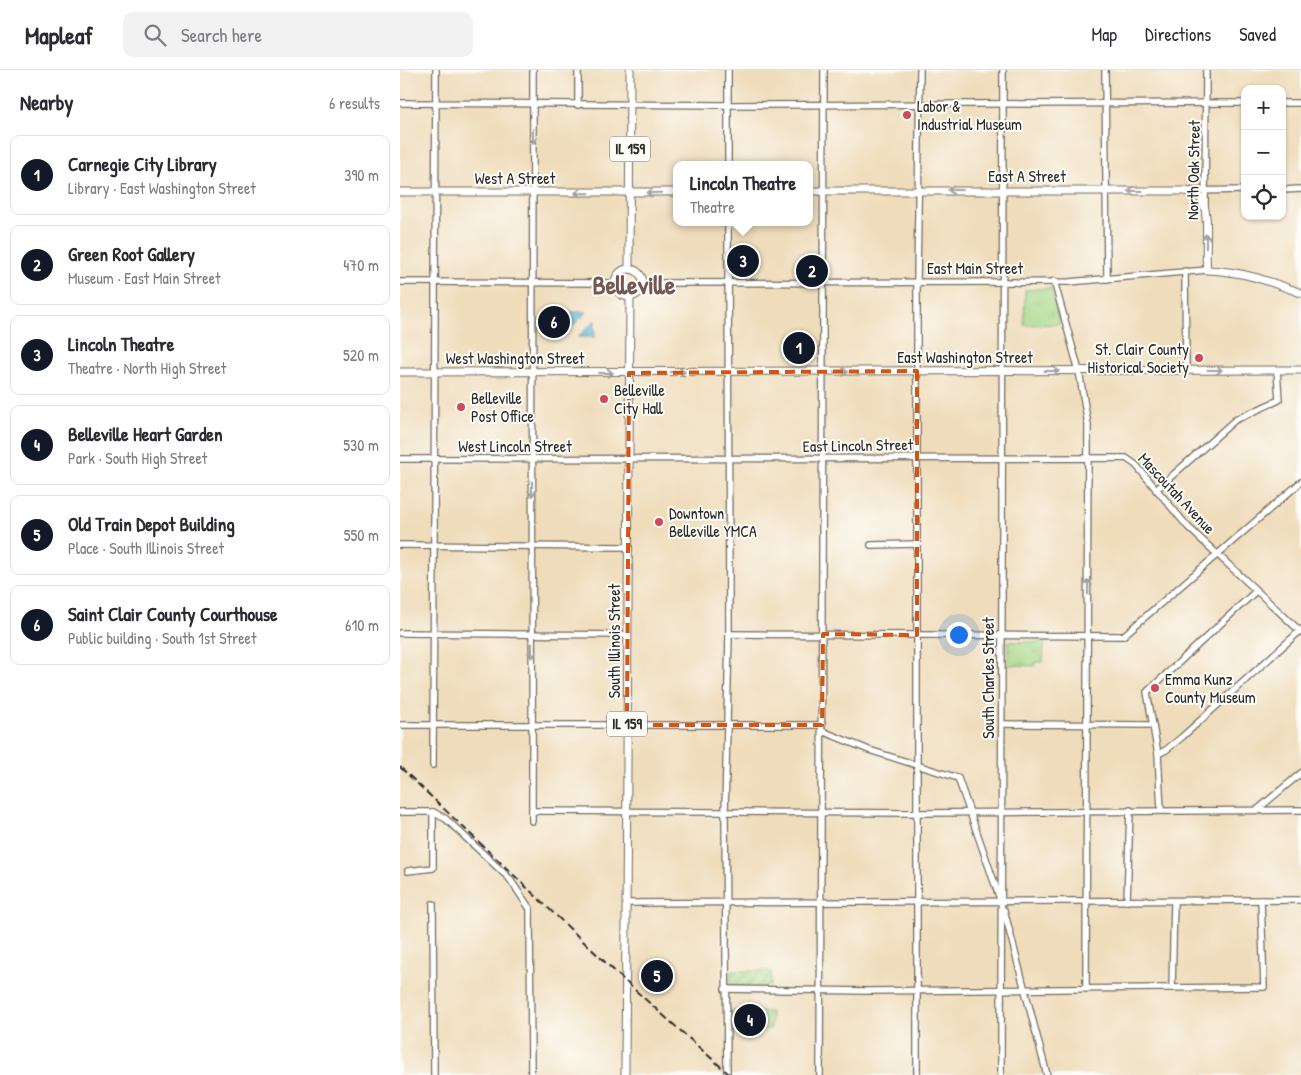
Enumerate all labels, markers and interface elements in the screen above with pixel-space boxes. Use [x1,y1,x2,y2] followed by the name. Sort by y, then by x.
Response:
[123,12,473,57] search box
[25,19,93,51] text: Mapleaf
[141,21,169,49] icon: search
[181,22,262,48] text: Search here
[1092,22,1117,47] text: Map
[1145,22,1211,47] text: Directions
[1239,22,1276,47] text: Saved
[1241,85,1286,220] map controls
[1241,85,1286,130] button: +
[20,88,73,117] text: Nearby
[329,92,380,114] text: 6 results
[917,95,1022,135] place label: Labor & Industrial Museum
[901,109,913,121] marker: Labor & Industrial Museum
[1181,119,1205,220] street label: North Oak Street
[528,128,538,144] one-way arrow
[1241,130,1286,175] button: −
[610,136,650,162] road number: IL 159
[68,151,217,177] text: Carnegie City Library
[673,161,813,226] popup
[34,164,40,186] text: 1
[344,164,379,186] text: 390 m
[988,165,1066,187] street label: East A Street
[475,167,556,189] street label: West A Street
[690,170,796,196] text: Lincoln Theatre
[1241,175,1286,220] button: locate
[68,177,256,199] text: Library · East Washington Street
[947,185,964,195] one-way arrow
[1127,186,1144,196] one-way arrow
[574,188,590,197] one-way arrow
[646,188,662,198] one-way arrow
[690,196,735,218] text: Theatre
[1201,234,1211,250] one-way arrow
[68,241,195,267] text: Green Root Gallery
[727,242,759,280] pin: 3
[796,252,828,290] pin: 2
[33,254,41,276] text: 2
[343,254,379,276] text: 470 m
[927,257,1024,279] street label: East Main Street
[68,267,221,289] text: Museum · East Main Street
[593,267,676,302] district label: Belleville
[538,303,570,341] pin: 6
[783,329,815,367] pin: 1
[68,331,174,357] text: Lincoln Theatre
[1087,338,1189,378] place label: St. Clair County Historical Society
[33,344,41,366] text: 3
[343,344,379,366] text: 520 m
[897,346,1033,368] street label: East Washington Street
[446,347,585,369] street label: West Washington Street
[1193,352,1205,364] marker: St. Clair County Historical Society
[68,357,226,379] text: Theatre · North High Street
[1206,365,1223,375] one-way arrow
[1044,366,1060,376] one-way arrow
[670,367,686,377] one-way arrow
[832,367,848,377] one-way arrow
[598,368,614,378] one-way arrow
[614,379,666,419] place label: Belleville City Hall
[471,387,535,427] place label: Belleville Post Office
[598,393,610,405] marker: Belleville City Hall
[455,401,467,413] marker: Belleville Post Office
[68,421,223,447] text: Belleville Heart Garden
[803,433,914,457] street label: East Lincoln Street
[34,434,40,456] text: 4
[343,434,379,456] text: 530 m
[458,435,572,457] street label: West Lincoln Street
[68,447,207,469] text: Park · South High Street
[1134,448,1221,539] street label: Mascoutah Avenue
[527,480,537,497] one-way arrow
[669,502,757,542] place label: Downtown Belleville YMCA
[68,511,235,537] text: Old Train Depot Building
[653,516,665,528] marker: Downtown Belleville YMCA
[34,524,40,546] text: 5
[344,524,379,546] text: 550 m
[68,537,224,559] text: Place · South Illinois Street
[1083,579,1093,596] one-way arrow
[603,583,625,698] street label: South Illinois Street
[68,601,278,627] text: Saint Clair County Courthouse
[34,614,40,636] text: 6
[345,614,379,636] text: 610 m
[977,617,999,739] street label: South Charles Street
[946,622,972,648] your location
[68,627,256,649] text: Public building · South 1st Street
[527,643,537,659] one-way arrow
[1165,668,1256,708] place label: Emma Kunz County Museum
[1149,682,1161,694] marker: Emma Kunz County Museum
[607,712,647,736] road number: IL 159
[641,957,673,995] pin: 5
[734,1001,766,1039] pin: 4

